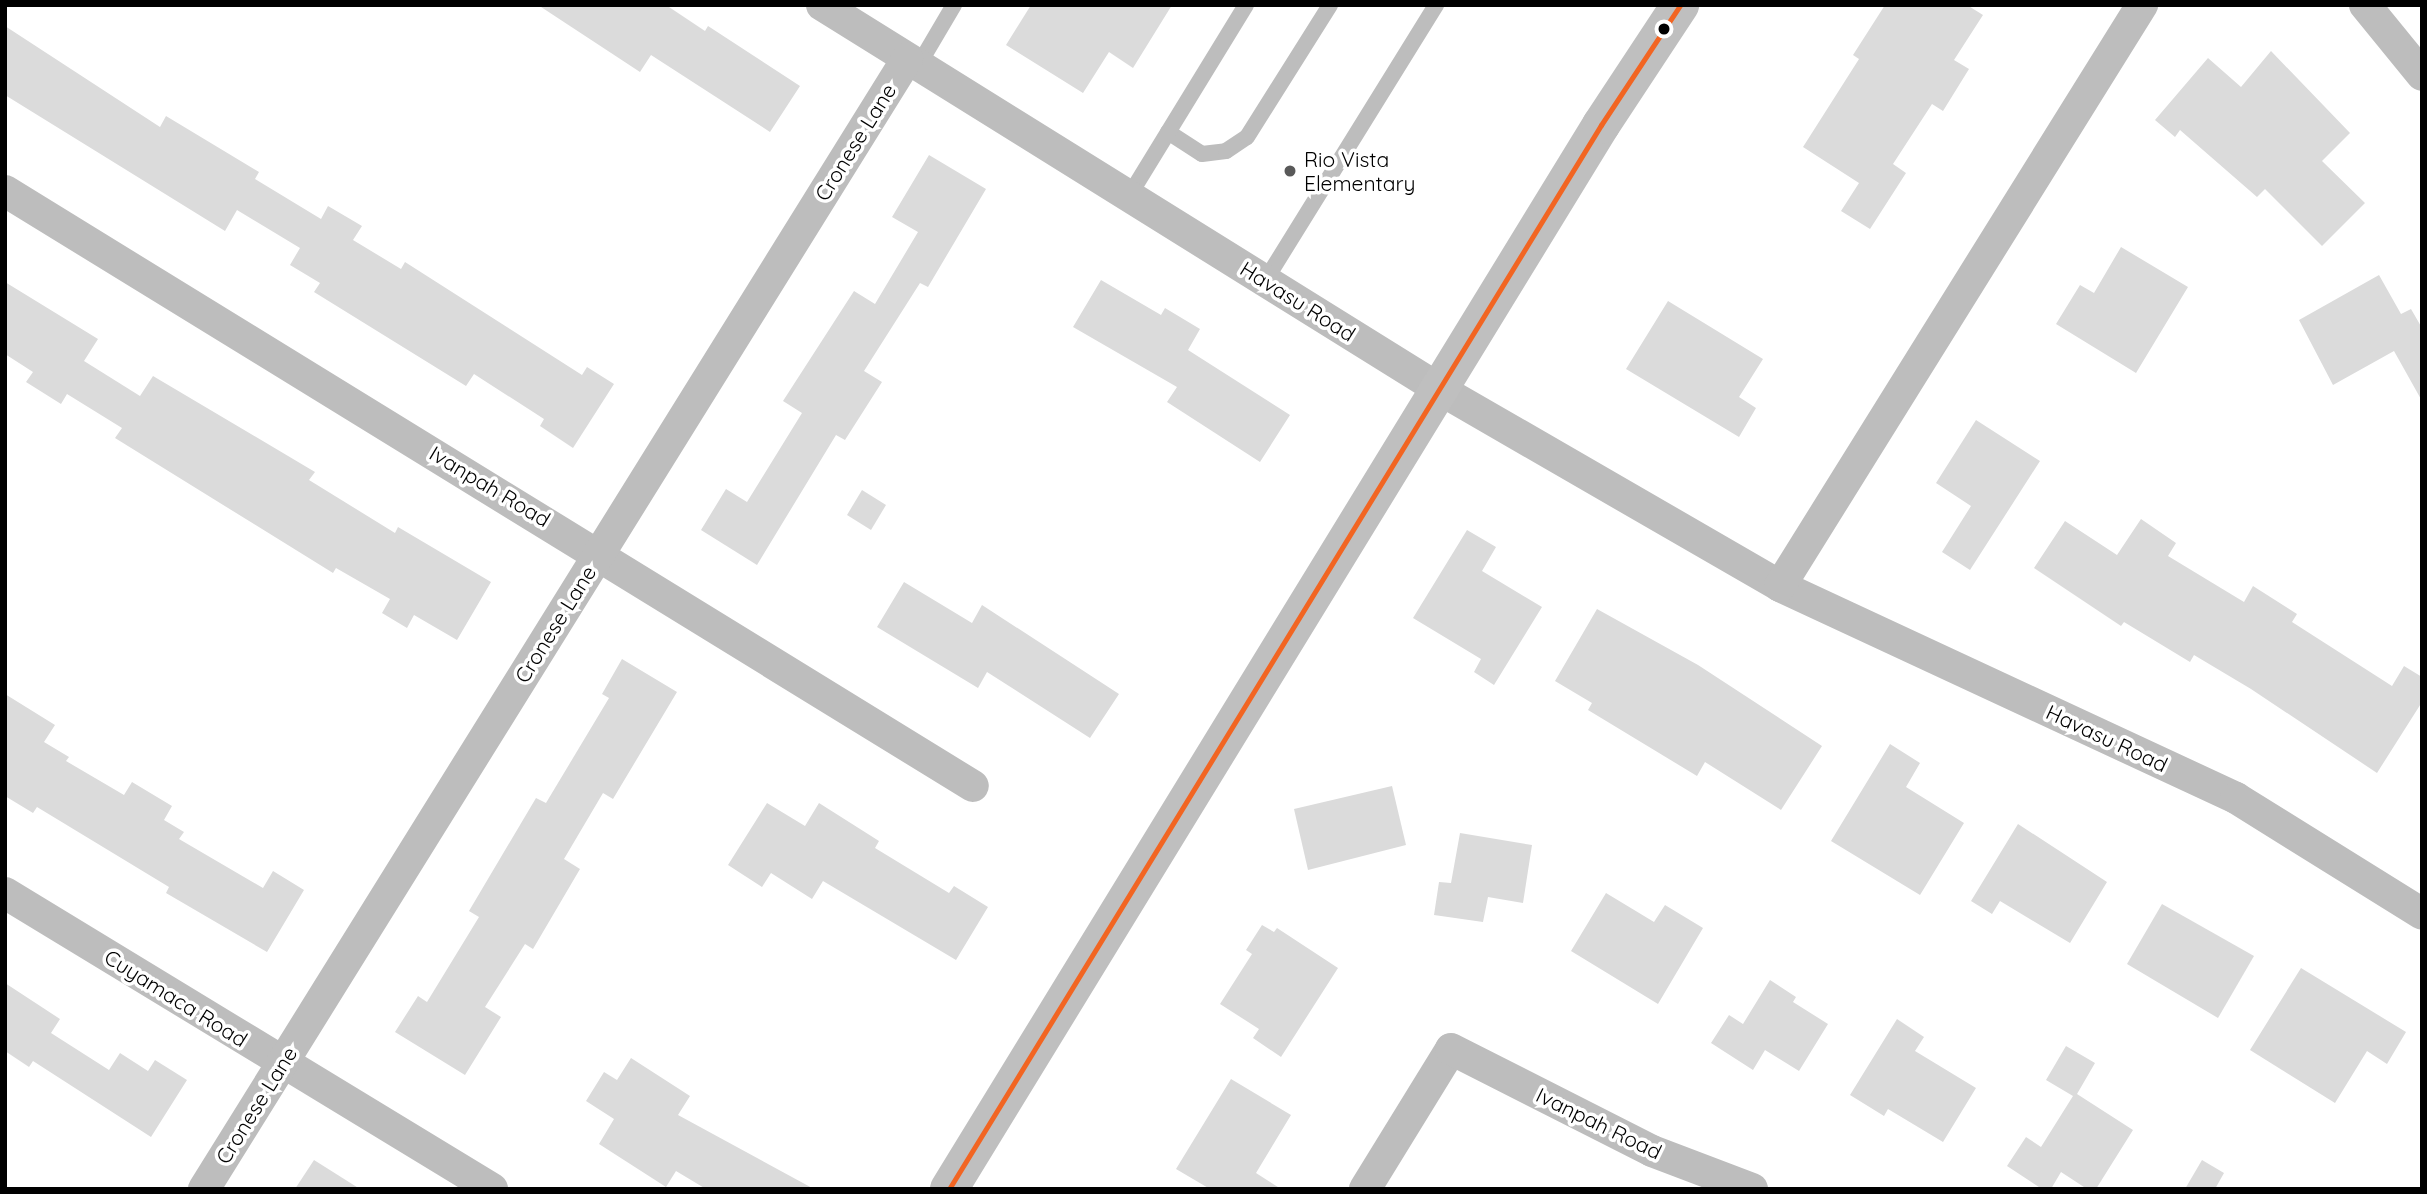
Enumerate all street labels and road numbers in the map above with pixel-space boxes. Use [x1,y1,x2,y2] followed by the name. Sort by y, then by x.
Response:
[809,79,901,205] street label: Cronese Lane
[1236,256,1360,346] street label: Havasu Road
[425,440,555,532] street label: Ivanpah Road
[509,561,601,687] street label: Cronese Lane
[2042,699,2172,777] street label: Havasu Road
[100,944,252,1052] street label: Cuyamaca Road
[210,1042,302,1168] street label: Cronese Lane
[1532,1082,1666,1164] street label: Ivanpah Road

